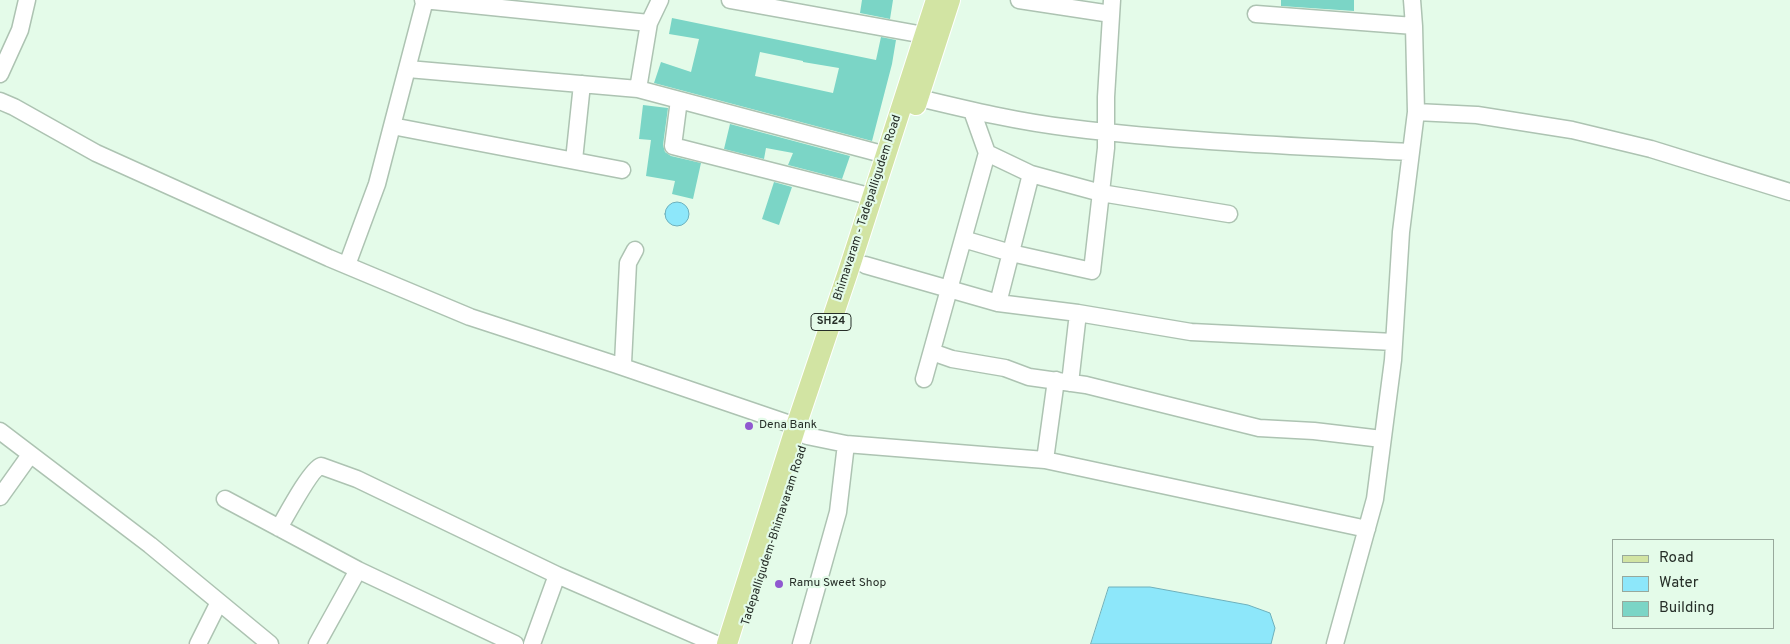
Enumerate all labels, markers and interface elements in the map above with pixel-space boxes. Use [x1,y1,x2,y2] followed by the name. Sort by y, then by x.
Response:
[831,113,905,303] street label: Bhimavaram - Tadepalligudem Road
[811,314,851,331] road number: SH24
[759,419,817,433] place label: Dena Bank
[743,420,755,432] marker: Dena Bank
[739,444,811,628] street label: Tadepalligudem-Bhimavaram Road
[1612,539,1775,629] legend
[1659,549,1694,568] text: Road
[1659,574,1698,593] text: Water
[789,577,886,591] place label: Ramu Sweet Shop
[773,578,785,590] marker: Ramu Sweet Shop
[1659,599,1714,618] text: Building

